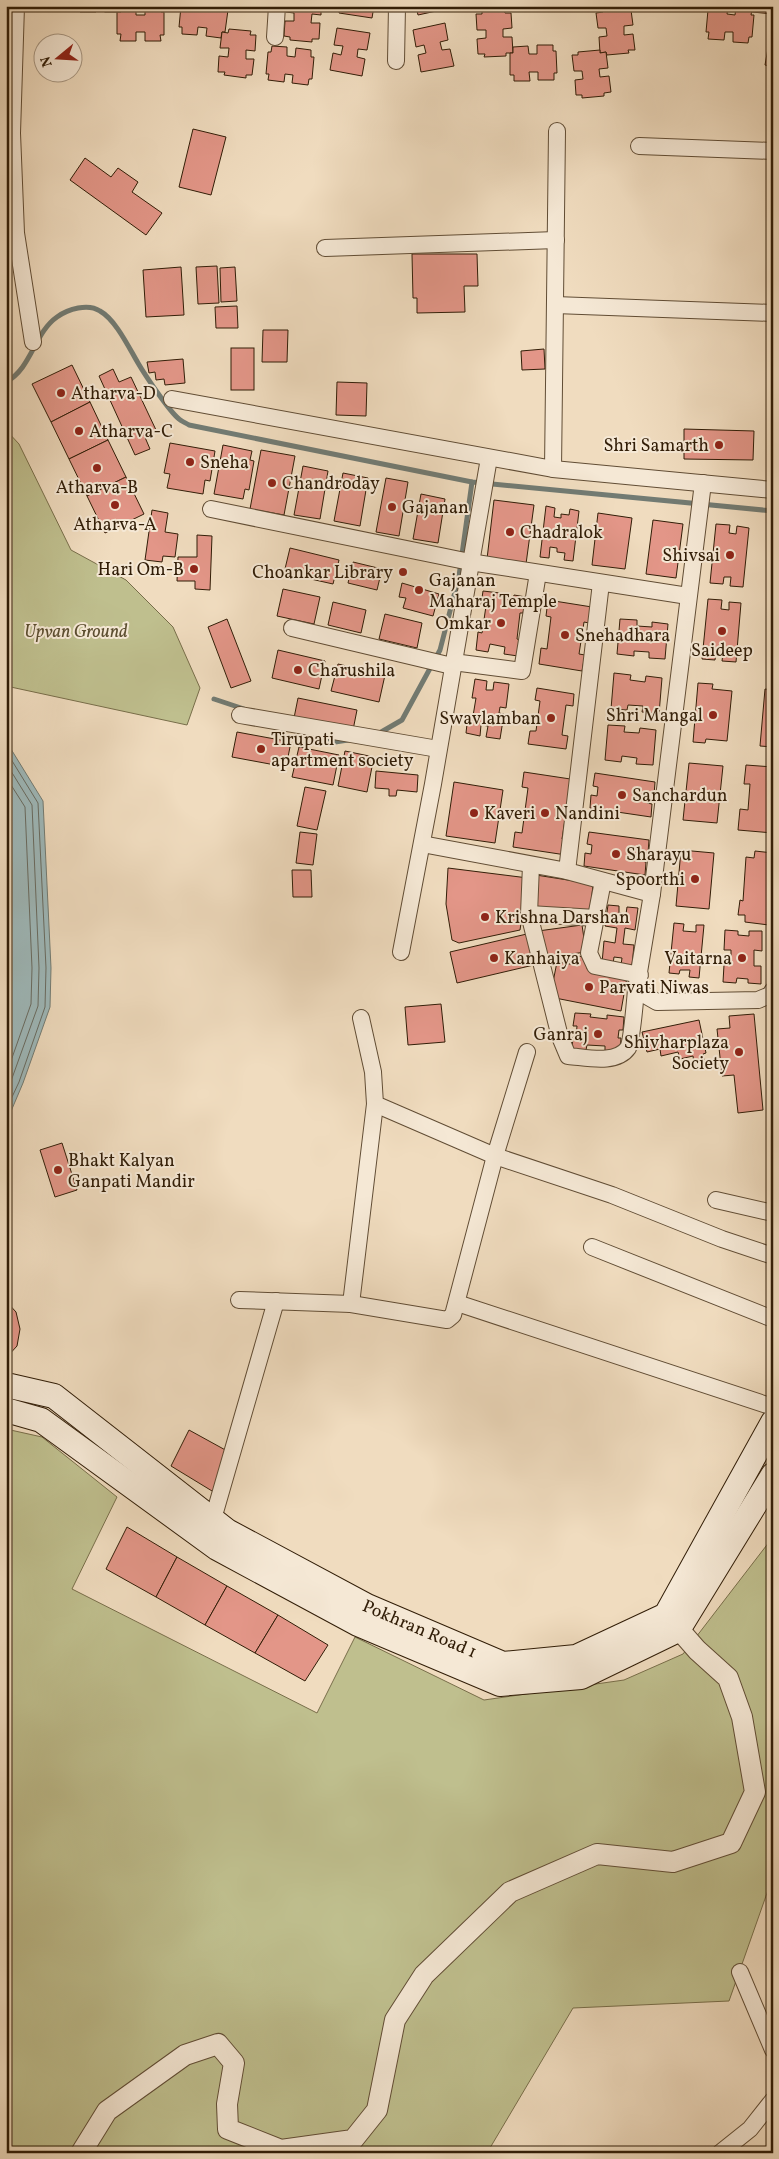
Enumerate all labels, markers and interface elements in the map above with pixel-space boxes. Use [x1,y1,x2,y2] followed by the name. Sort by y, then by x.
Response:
[32,32,82,82] north arrow
[36,54,58,69] text: N
[71,382,156,407] place label: Atharva-D
[55,387,67,399] marker: Atharva-D
[89,420,173,445] place label: Atharva-C
[73,425,85,437] marker: Atharva-C
[603,434,709,459] place label: Shri Samarth
[713,439,725,451] marker: Shri Samarth
[200,451,249,476] place label: Sneha
[184,456,196,468] marker: Sneha
[91,462,103,474] marker: Atharva-B
[282,472,380,497] place label: Chandroday
[56,476,138,501] place label: Atharva-B
[266,477,278,489] marker: Chandroday
[402,496,469,521] place label: Gajanan
[109,499,121,511] marker: Atharva-A
[386,501,398,513] marker: Gajanan
[73,513,157,538] place label: Atharva-A
[520,521,603,546] place label: Chadralok
[504,526,516,538] marker: Chadralok
[662,544,720,569] place label: Shivsai
[724,549,736,561] marker: Shivsai
[98,558,184,583] place label: Hari Om-B
[252,561,393,586] place label: Choankar Library
[188,563,200,575] marker: Hari Om-B
[397,566,409,578] marker: Choankar Library
[429,569,557,615] place label: Gajanan Maharaj Temple
[413,584,425,596] marker: Gajanan Maharaj Temple
[436,612,491,637] place label: Omkar
[495,617,507,629] marker: Omkar
[24,620,128,645] park label: Upvan Ground
[575,624,670,649] place label: Snehadhara
[716,625,728,637] marker: Saideep
[559,629,571,641] marker: Snehadhara
[691,639,753,664] place label: Saideep
[308,659,395,684] place label: Charushila
[292,664,304,676] marker: Charushila
[606,704,703,729] place label: Shri Mangal
[439,707,541,732] place label: Swavlamban
[707,709,719,721] marker: Shri Mangal
[545,712,557,724] marker: Swavlamban
[271,728,414,774] place label: Tirupati apartment society
[255,743,267,755] marker: Tirupati apartment society
[632,784,728,809] place label: Sanchardun
[616,789,628,801] marker: Sanchardun
[484,802,535,827] place label: Kaveri
[555,802,620,827] place label: Nandini
[468,807,480,819] marker: Kaveri
[539,807,551,819] marker: Nandini
[626,843,691,868] place label: Sharayu
[610,848,622,860] marker: Sharayu
[616,868,685,893] place label: Spoorthi
[689,873,701,885] marker: Spoorthi
[495,906,630,931] place label: Krishna Darshan
[479,911,491,923] marker: Krishna Darshan
[504,947,580,972] place label: Kanhaiya
[664,947,732,972] place label: Vaitarna
[488,952,500,964] marker: Kanhaiya
[736,952,748,964] marker: Vaitarna
[599,976,709,1001] place label: Parvati Niwas
[583,981,595,993] marker: Parvati Niwas
[534,1023,588,1048] place label: Ganraj
[592,1028,604,1040] marker: Ganraj
[624,1031,729,1077] place label: Shivharplaza Society
[733,1046,745,1058] marker: Shivharplaza Society
[68,1149,195,1195] place label: Bhakt Kalyan Ganpati Mandir
[52,1164,64,1176] marker: Bhakt Kalyan Ganpati Mandir
[358,1594,480,1665] street label: Pokhran Road 1

